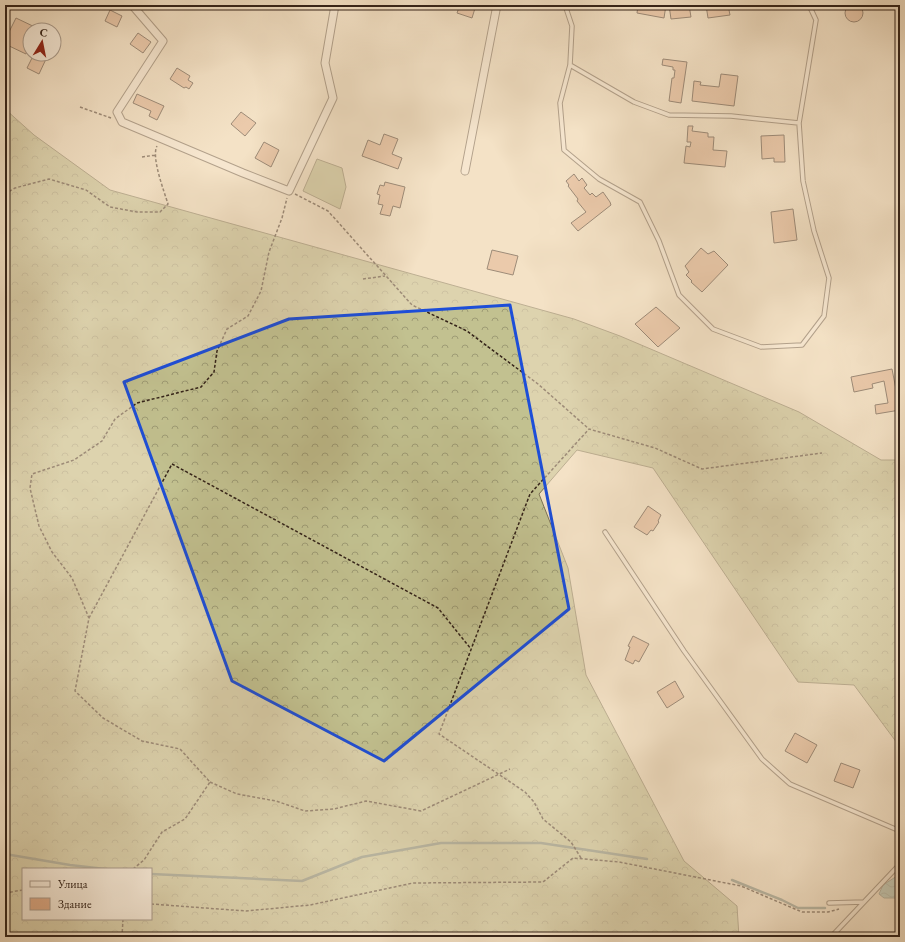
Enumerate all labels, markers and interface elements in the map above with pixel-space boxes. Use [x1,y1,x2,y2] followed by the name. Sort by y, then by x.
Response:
[22,22,62,62] north arrow
[39,25,49,40] text: С
[22,868,152,920] legend
[57,876,88,892] text: Улица
[58,896,92,912] text: Здание

